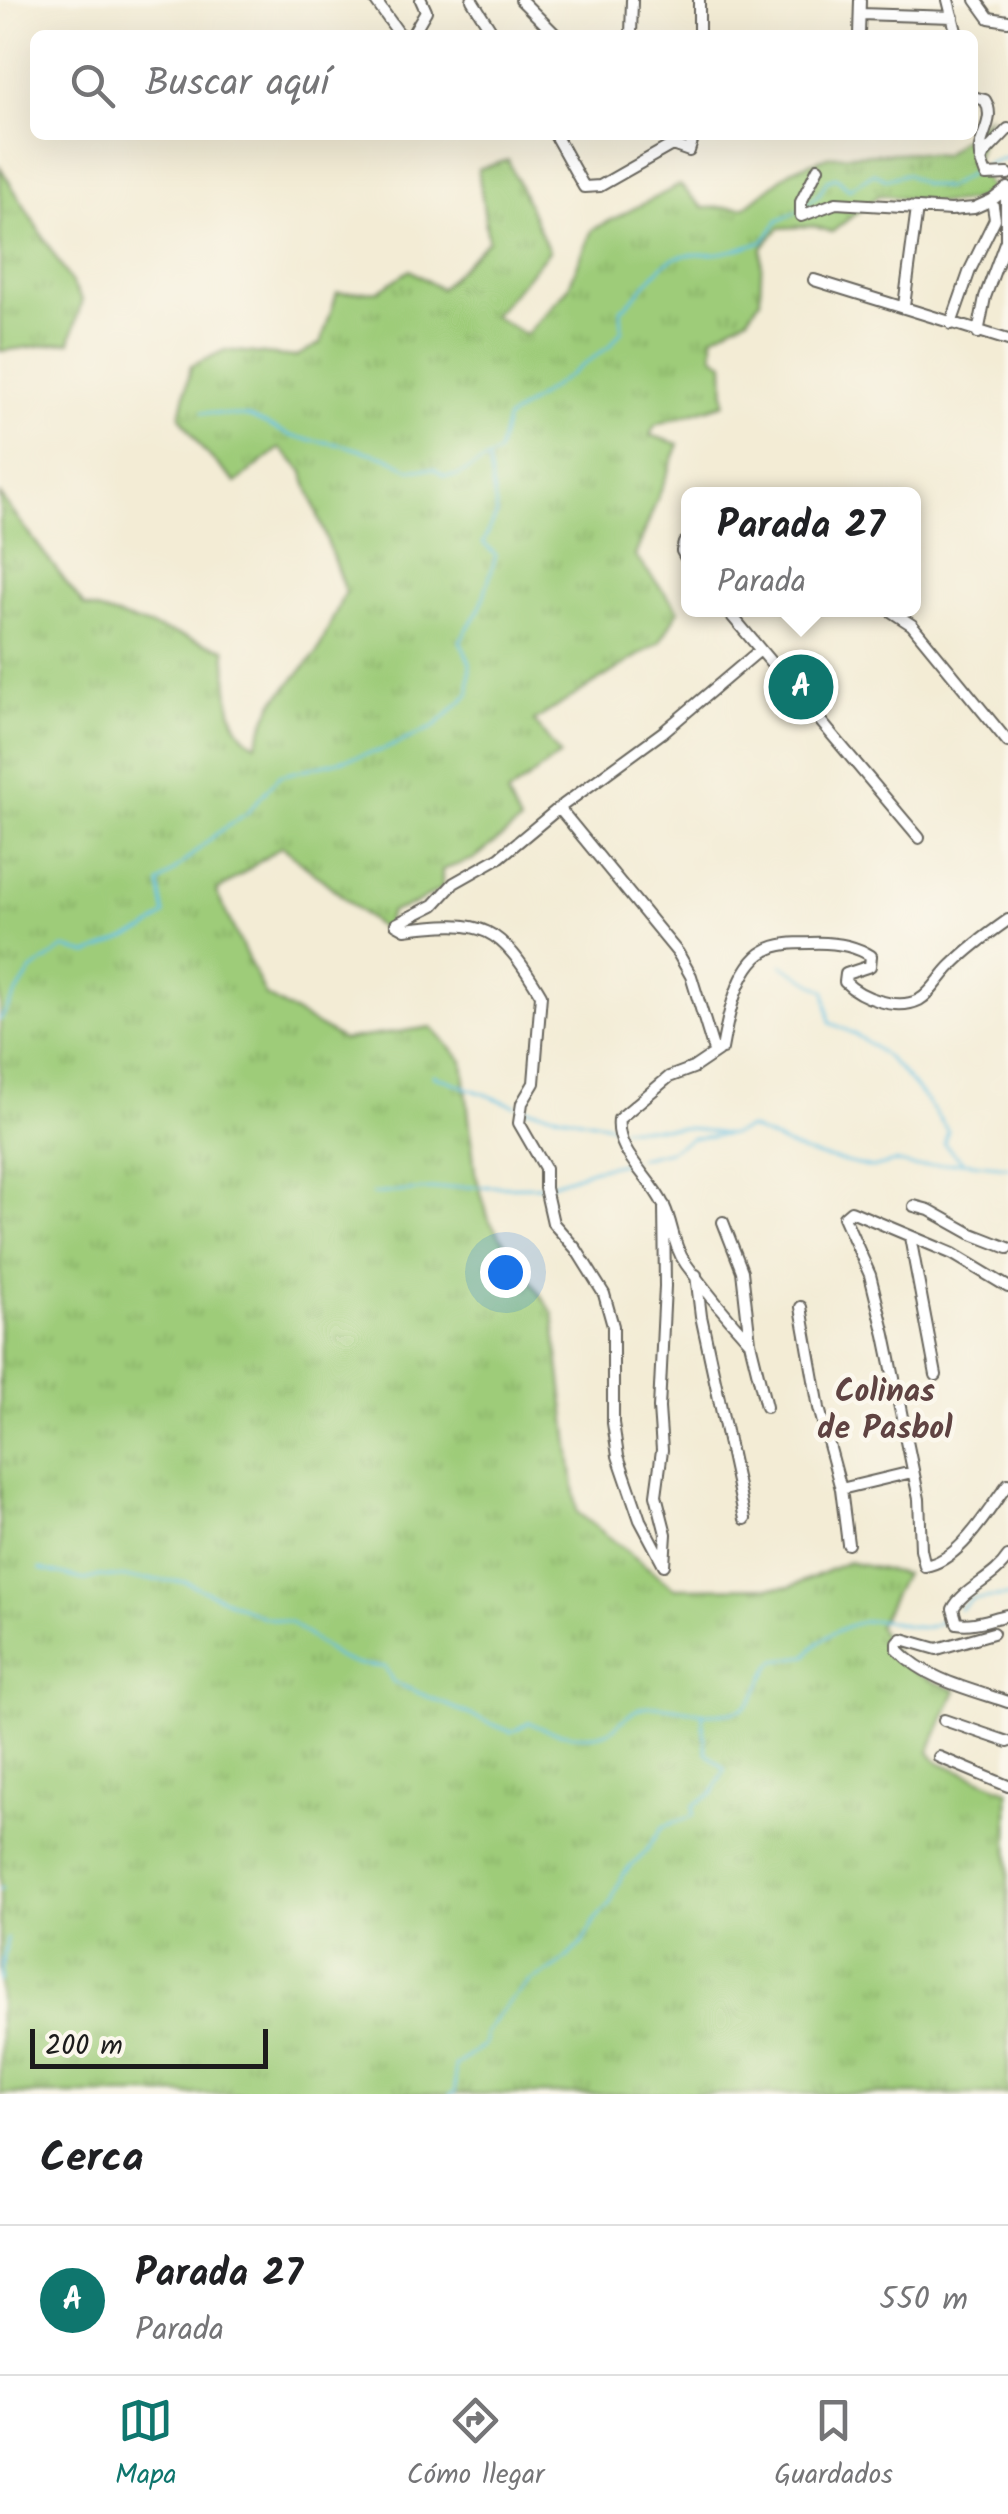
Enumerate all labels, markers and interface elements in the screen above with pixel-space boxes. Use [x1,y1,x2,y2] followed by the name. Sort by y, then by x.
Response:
[30,30,978,140] search box
[145,55,329,115] text: Buscar aquí
[65,58,120,113] icon: search
[681,487,921,617] popup
[717,497,885,557] text: Parada 27
[717,557,806,608] text: Parada
[768,650,834,724] pin: A
[480,1247,531,1298] your location
[817,1367,953,1455] district label: Colinas de Pasbol
[30,2024,268,2068] scale bar
[45,2024,123,2069] text: 200 m
[40,2126,144,2193] text: Cerca
[135,2245,303,2305] text: Parada 27
[62,2275,83,2326] text: A
[879,2275,968,2326] text: 550 m
[135,2305,224,2356] text: Parada
[115,2393,177,2498] tab: Mapa
[407,2393,544,2498] tab: Cómo llegar
[774,2393,893,2498] tab: Guardados

